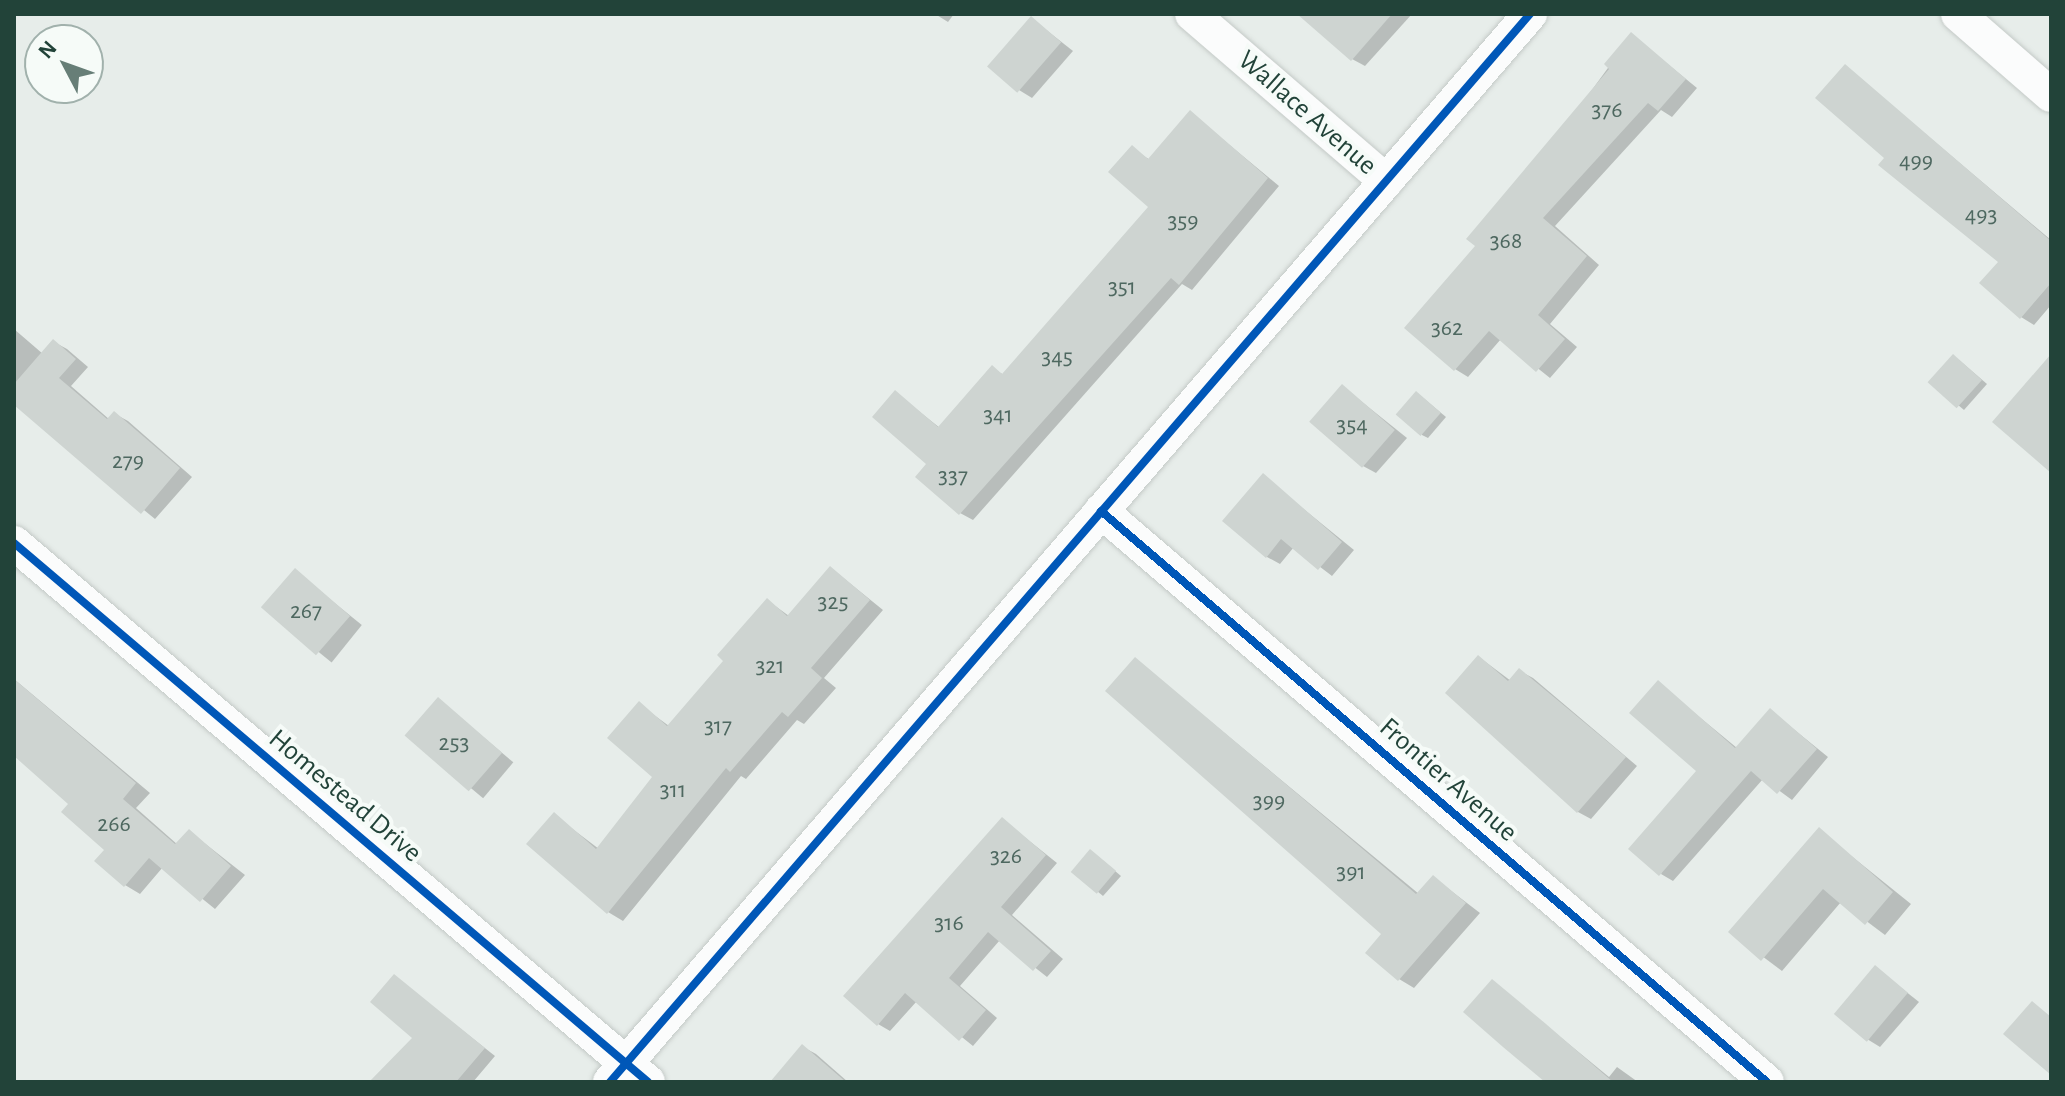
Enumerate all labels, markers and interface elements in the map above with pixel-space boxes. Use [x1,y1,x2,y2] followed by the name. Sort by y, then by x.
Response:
[24,24,104,104] north arrow
[34,37,61,63] text: N
[1231,44,1383,182] street label: Wallace Avenue
[1591,97,1623,125] house number: 376
[1899,148,1933,176] house number: 499
[1965,202,1997,230] house number: 493
[1167,208,1199,236] house number: 359
[1490,228,1522,256] house number: 368
[1108,274,1136,302] house number: 351
[1431,315,1463,343] house number: 362
[1041,344,1073,372] house number: 345
[983,402,1013,430] house number: 341
[1336,412,1368,440] house number: 354
[112,448,144,476] house number: 279
[938,463,968,491] house number: 337
[818,589,848,617] house number: 325
[290,598,322,626] house number: 267
[755,653,785,681] house number: 321
[1372,711,1524,849] street label: Frontier Avenue
[704,713,732,741] house number: 317
[262,722,428,870] street label: Homestead Drive
[439,730,469,758] house number: 253
[660,777,686,805] house number: 311
[1253,788,1285,816] house number: 399
[97,811,131,839] house number: 266
[990,843,1022,871] house number: 326
[1336,859,1366,887] house number: 391
[934,910,964,938] house number: 316

